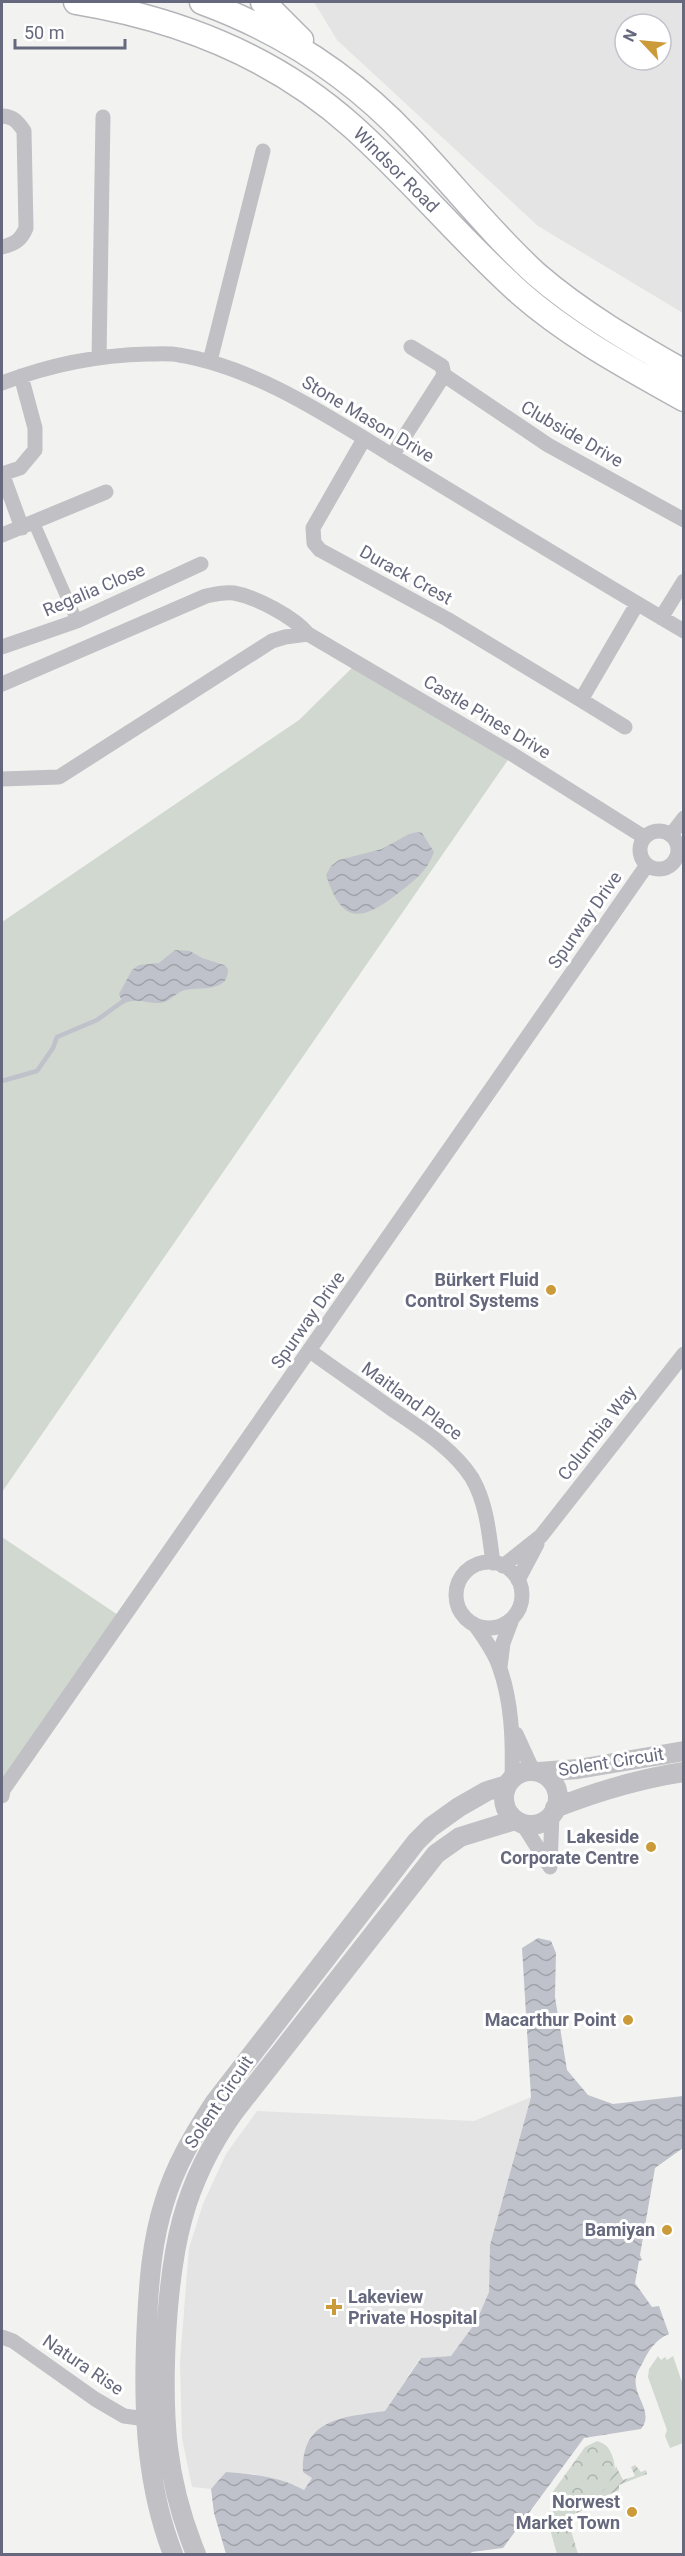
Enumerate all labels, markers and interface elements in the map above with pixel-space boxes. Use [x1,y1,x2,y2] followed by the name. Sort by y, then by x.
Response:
[15,12,124,50] scale bar
[613,12,673,72] north arrow
[24,22,64,43] text: 50 m
[619,26,641,45] text: N
[349,123,443,217] street label: Windsor Road
[298,371,438,466] street label: Stone Mason Drive
[517,396,627,471] street label: Clubside Drive
[356,540,456,609] street label: Durack Crest
[40,559,148,620] street label: Regalia Close
[420,670,555,763] street label: Castle Pines Drive
[543,867,626,972] street label: Spurway Drive
[266,1267,349,1372] street label: Spurway Drive
[405,1269,539,1311] place label: Bürkert Fluid Control Systems
[544,1283,558,1297] marker: Bürkert Fluid Control Systems
[358,1357,467,1444] street label: Maitland Place
[553,1381,640,1484] street label: Columbia Way
[557,1743,665,1780] street label: Solent Circuit
[500,1826,639,1868] place label: Lakeside Corporate Centre
[644,1840,658,1854] marker: Lakeside Corporate Centre
[485,2009,616,2030] place label: Macarthur Point
[621,2013,635,2027] marker: Macarthur Point
[180,2051,257,2152] street label: Solent Circuit
[585,2219,655,2240] place label: Bamiyan
[660,2223,674,2237] marker: Bamiyan
[348,2286,477,2328] place label: Lakeview Private Hospital
[325,2298,343,2316] marker: Lakeview Private Hospital
[39,2330,128,2399] street label: Natura Rise
[516,2491,620,2533] place label: Norwest Market Town
[625,2505,639,2519] marker: Norwest Market Town

